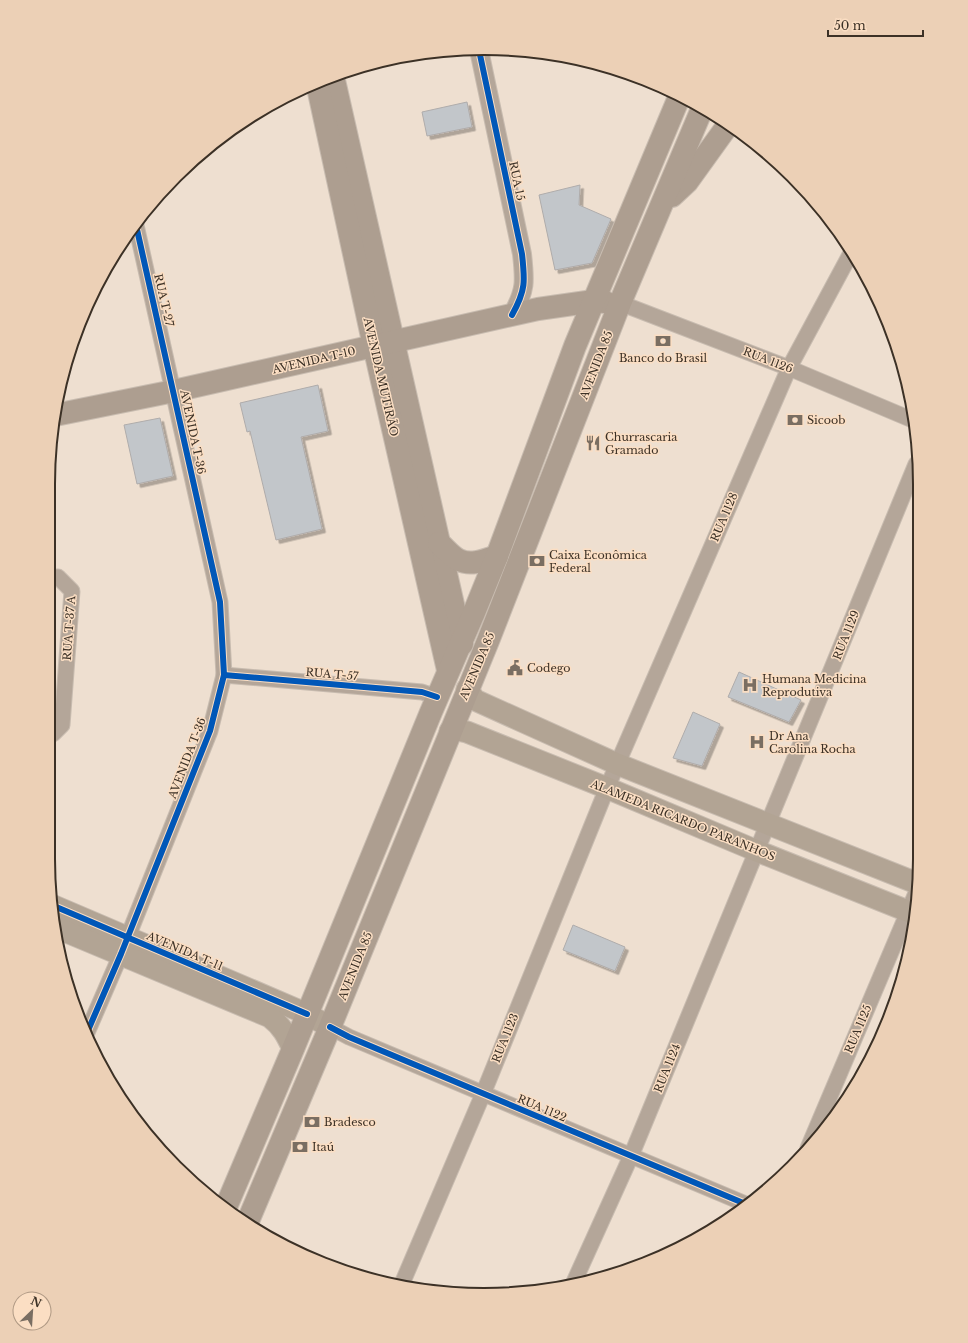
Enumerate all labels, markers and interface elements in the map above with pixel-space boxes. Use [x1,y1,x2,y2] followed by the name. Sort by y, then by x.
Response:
[828,12,923,38] scale bar
[834,18,866,33] text: 50 m
[506,160,528,202] street label: RUA 15
[151,272,177,328] street label: RUA T-27
[360,315,401,438] street label: AVENIDA MUTIRÃO
[576,329,615,402] street label: AVENIDA 85
[654,332,672,350] bank icon: Banco do Brasil
[270,344,357,377] street label: AVENIDA T-10
[741,344,795,376] street label: RUA 1126
[619,351,708,365] place label: Banco do Brasil
[177,388,209,475] street label: AVENIDA T-36
[786,411,804,429] bank icon: Sicoob
[807,413,845,427] place label: Sicoob
[605,430,678,457] place label: Churrascaria Gramado
[584,434,602,452] restaurant icon: Churrascaria Gramado
[707,490,741,544] street label: RUA 1128
[549,548,648,575] place label: Caixa Econômica Federal
[528,552,546,570] bank icon: Caixa Econômica Federal
[60,595,78,661] street label: RUA T-37 A
[830,608,862,662] street label: RUA 1129
[456,630,498,703] street label: AVENIDA 85
[506,659,524,677] public building icon: Codego
[527,661,570,675] place label: Codego
[305,665,360,683] street label: RUA T-57
[762,672,867,699] place label: Humana Medicina Reprodutiva
[741,676,759,694] hospital icon: Humana Medicina Reprodutiva
[165,715,209,802] street label: AVENIDA T-36
[769,729,856,756] place label: Dr Ana Carolina Rocha
[748,733,766,751] hospital icon: Dr Ana Carolina Rocha
[588,776,777,864] street label: ALAMEDA RICARDO PARANHOS
[144,928,226,973] street label: AVENIDA T-11
[335,930,375,1003] street label: AVENIDA 85
[841,1003,875,1055] street label: RUA 1125
[489,1011,521,1065] street label: RUA 1123
[651,1041,683,1095] street label: RUA 1124
[515,1091,569,1125] street label: RUA 1122
[303,1113,321,1131] bank icon: Bradesco
[324,1115,376,1129] place label: Bradesco
[291,1138,309,1156] bank icon: Itaú
[312,1140,335,1154] place label: Itaú
[12,1291,52,1331] north arrow
[29,1293,44,1311] text: N

